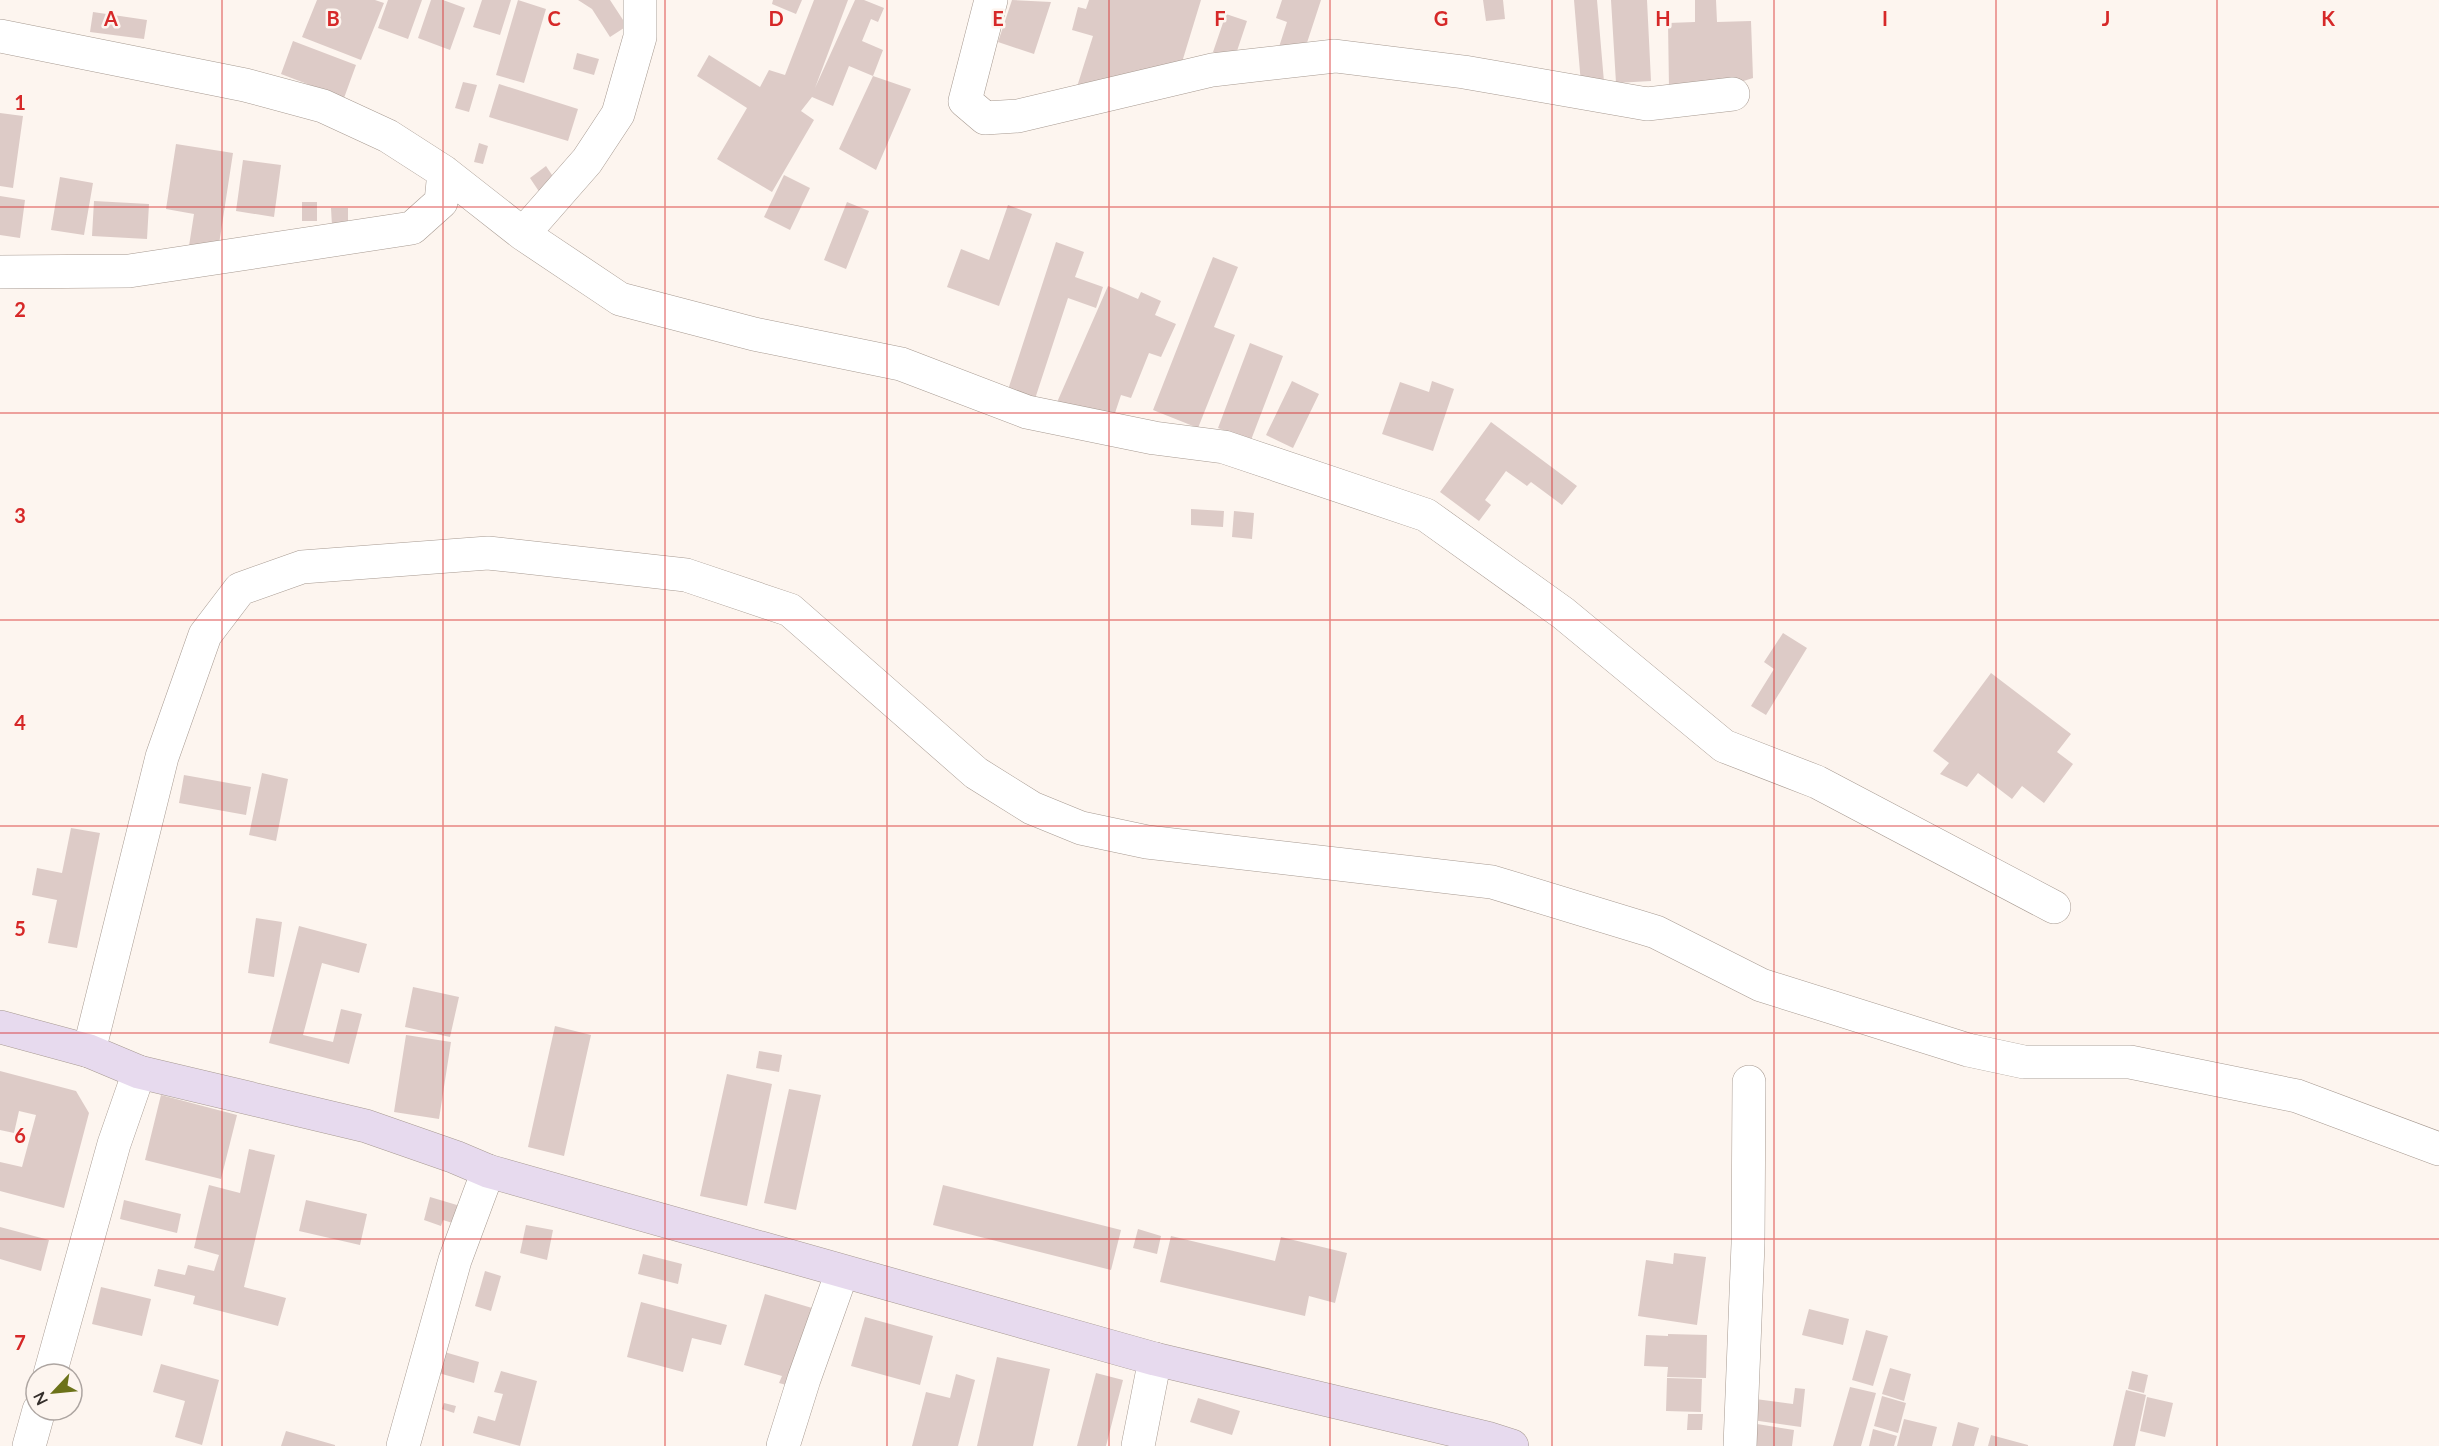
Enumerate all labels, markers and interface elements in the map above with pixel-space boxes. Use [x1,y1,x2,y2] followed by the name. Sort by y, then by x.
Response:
[103,6,118,30] text: A
[326,6,340,30] text: B
[547,6,561,30] text: C
[768,6,784,30] text: D
[992,6,1004,30] text: E
[1214,6,1226,30] text: F
[1434,6,1448,30] text: G
[1655,6,1671,30] text: H
[1882,6,1888,30] text: I
[2102,6,2110,30] text: J
[2321,6,2335,30] text: K
[14,90,26,114] text: 1
[14,297,26,321] text: 2
[14,503,26,527] text: 3
[14,710,26,734] text: 4
[14,916,26,940] text: 5
[14,1123,26,1147] text: 6
[14,1330,26,1354] text: 7
[24,1362,84,1422] north arrow
[29,1389,51,1408] text: N

